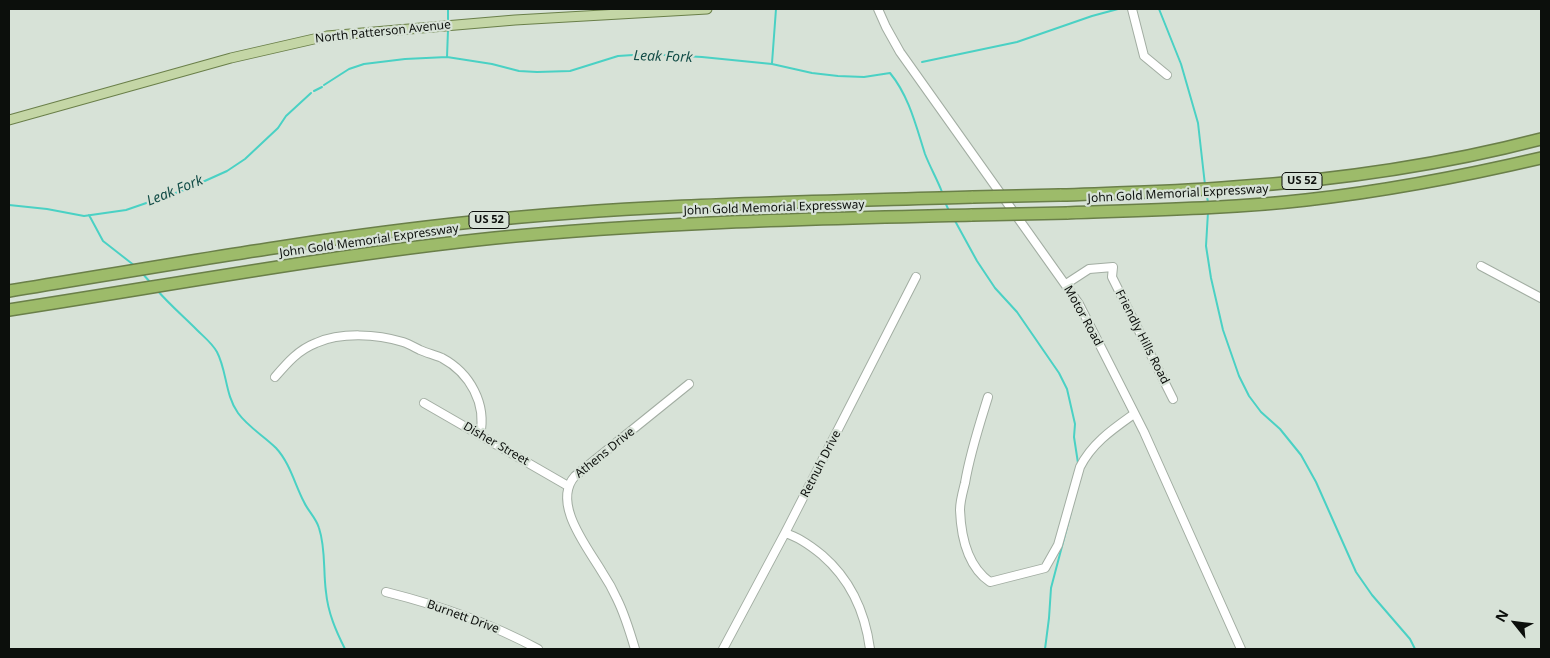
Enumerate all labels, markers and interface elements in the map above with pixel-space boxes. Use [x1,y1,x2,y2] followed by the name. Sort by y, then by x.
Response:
[314,18,452,46] street label: North Patterson Avenue
[633,48,693,66] water label: Leak Fork
[144,172,206,210] water label: Leak Fork
[1282,172,1322,190] road number: US 52
[1087,182,1269,206] street label: John Gold Memorial Expressway
[683,198,865,218] street label: John Gold Memorial Expressway
[469,212,509,228] road number: US 52
[278,221,460,261] street label: John Gold Memorial Expressway
[1061,283,1105,349] street label: Motor Road
[1112,287,1172,387] street label: Friendly Hills Road
[461,419,531,469] street label: Disher Street
[572,425,638,481] street label: Athens Drive
[798,428,844,500] street label: Retnuh Drive
[425,597,501,637] street label: Burnett Drive
[1490,598,1540,648] north arrow
[1490,606,1513,625] text: N

